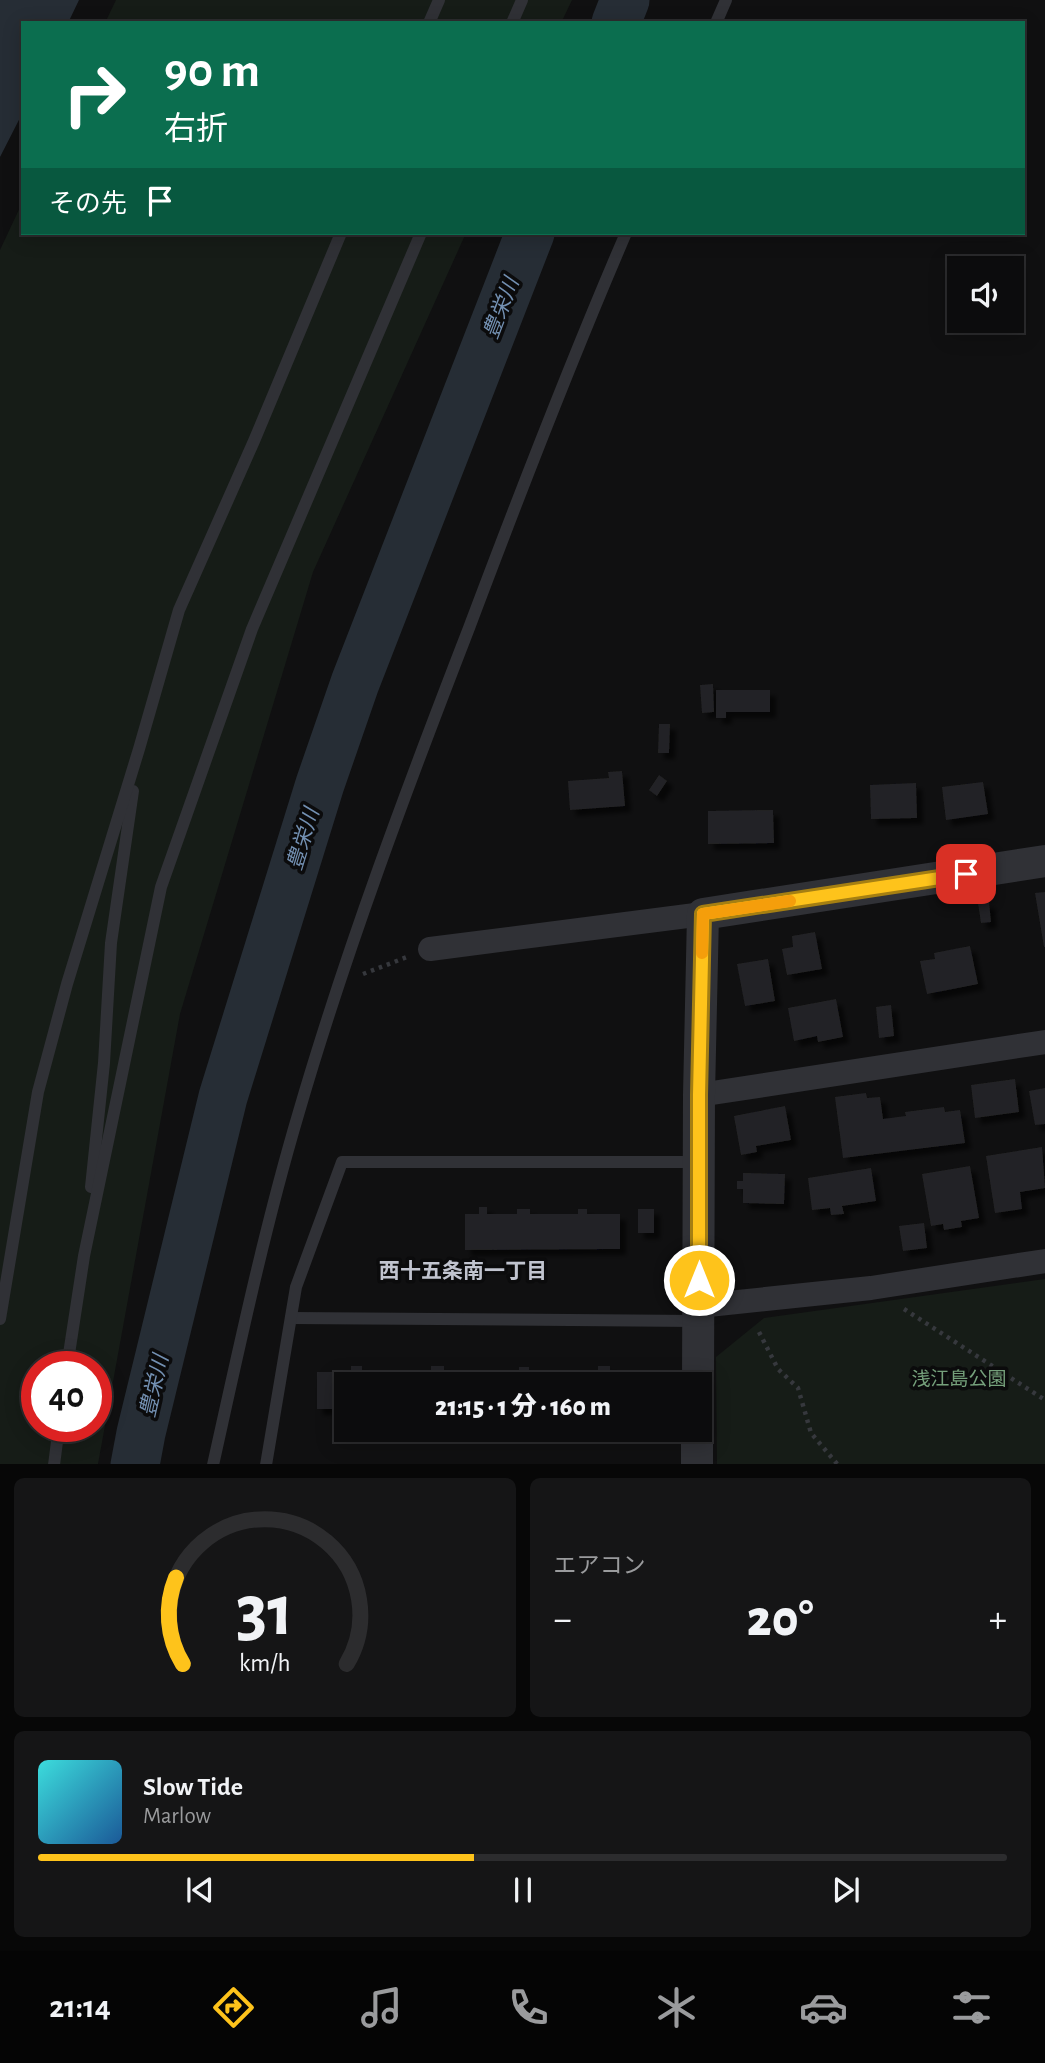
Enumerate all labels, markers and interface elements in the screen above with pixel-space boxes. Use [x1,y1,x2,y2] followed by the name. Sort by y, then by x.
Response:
[164,47,260,96] text: 90 m
[49,49,140,140] icon: right
[164,113,228,145] text: 右折
[141,182,179,220] icon: arrive
[49,191,127,217] text: その先
[947,256,1024,333] map controls
[947,256,1024,333] button: sound
[479,273,523,341] water label: 豊栄川
[283,804,323,872] water label: 豊栄川
[936,844,996,904] pin
[947,855,985,893] icon: arrive
[662,1243,736,1317] position arrow
[379,1260,547,1282] district label: 西十五条南一丁目
[21,1351,112,1442] speed limit sign: 40
[136,1351,172,1419] water label: 豊栄川
[911,1369,1007,1389] park label: 浅江島公園
[435,1394,611,1420] text: 21:15 · 1 分 · 160 m
[554,1555,646,1578] text: エアコン
[236,1576,294,1649] text: 31
[747,1593,814,1645] text: 20°
[554,1601,572,1639] text: −
[989,1601,1007,1639] text: +
[239,1650,291,1675] text: km/h
[143,1774,243,1800] text: Slow Tide
[143,1805,211,1828] text: Marlow
[181,1871,219,1909] icon: previous
[504,1871,542,1909] icon: pause
[827,1871,865,1909] icon: next
[209,1983,258,2032] icon: directions
[357,1983,406,2032] icon: music
[504,1983,553,2032] icon: phone
[652,1983,701,2032] icon: climate
[799,1983,848,2032] icon: car
[947,1983,996,2032] icon: filters
[49,1991,111,2023] text: 21:14

